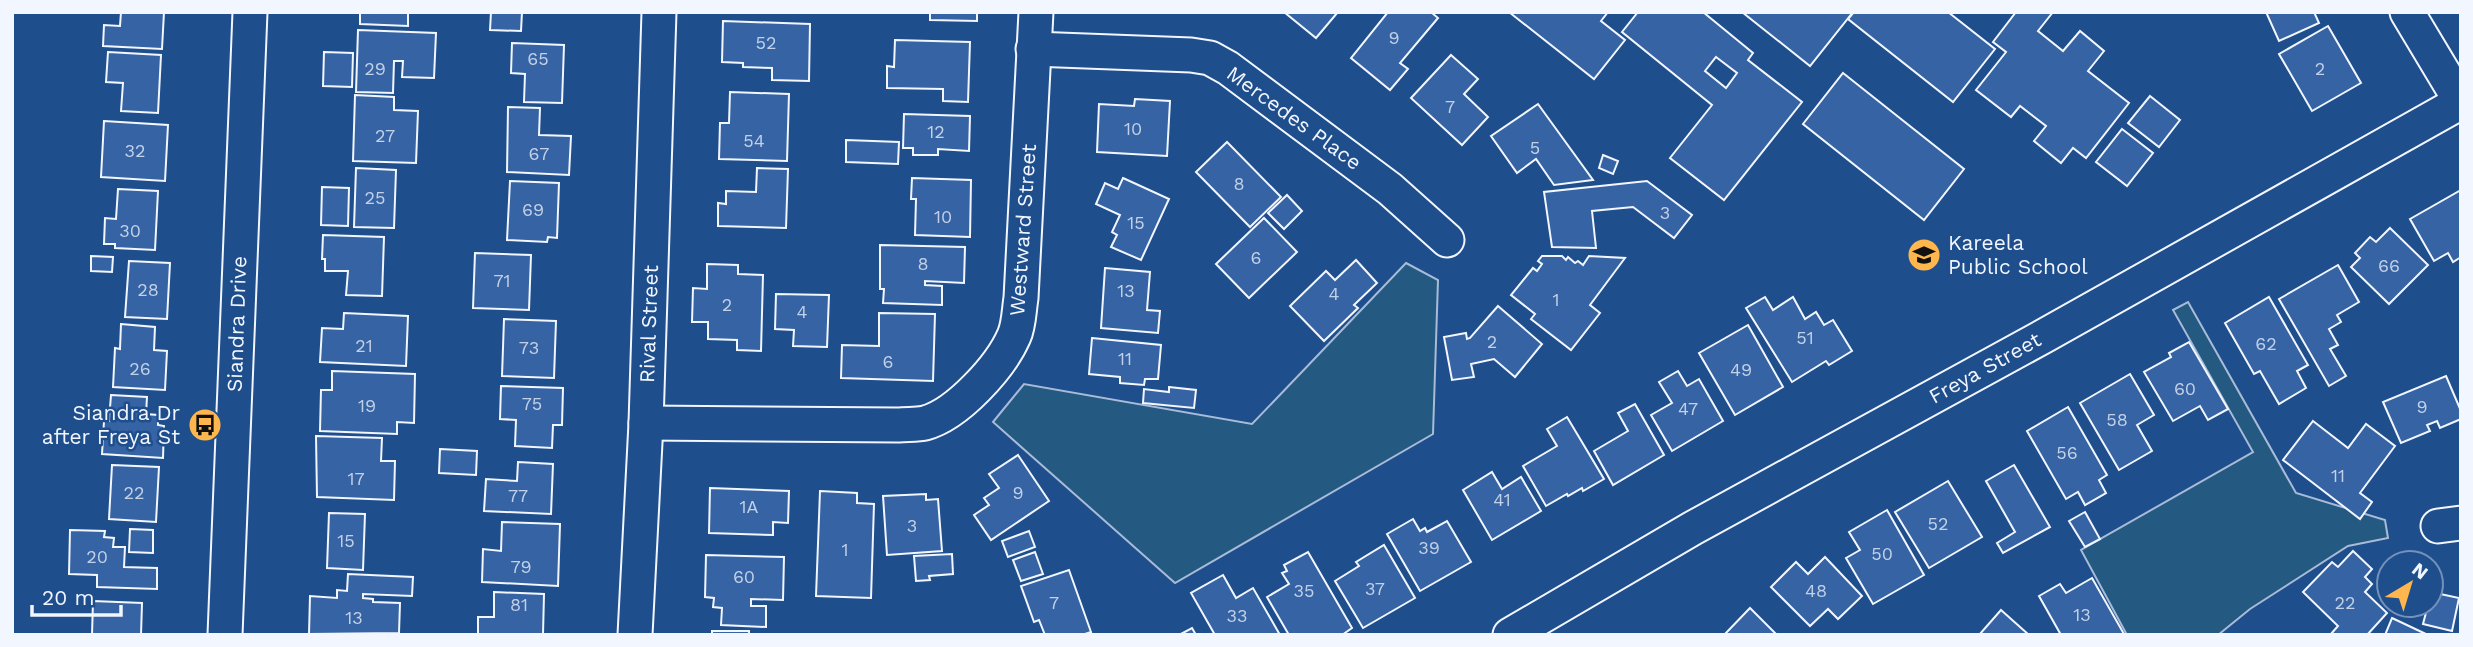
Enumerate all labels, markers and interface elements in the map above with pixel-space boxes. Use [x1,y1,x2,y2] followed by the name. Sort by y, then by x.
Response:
[1388,27,1400,48] house number: 9
[756,32,776,53] house number: 52
[527,48,549,69] house number: 65
[364,58,386,79] house number: 29
[2315,58,2325,79] house number: 2
[1222,60,1367,175] street label: Mercedes Place
[1445,96,1455,117] house number: 7
[1124,118,1142,139] house number: 10
[927,121,945,142] house number: 12
[375,125,395,146] house number: 27
[743,130,765,151] house number: 54
[1530,137,1540,158] house number: 5
[125,140,146,161] house number: 32
[529,143,549,164] house number: 67
[1004,143,1041,317] street label: Westward Street
[1233,173,1245,194] house number: 8
[365,187,385,208] house number: 25
[522,199,544,220] house number: 69
[1660,202,1670,223] house number: 3
[934,206,952,227] house number: 10
[1127,212,1145,233] house number: 15
[119,220,141,241] house number: 30
[1948,230,2088,279] place label: Kareela Public School
[1905,236,1943,274] school or university icon: Kareela Public School
[1251,247,1261,268] house number: 6
[917,253,929,274] house number: 8
[2378,255,2400,276] house number: 66
[222,256,251,392] street label: Siandra Drive
[634,264,663,383] street label: Rival Street
[493,270,511,291] house number: 71
[137,279,159,300] house number: 28
[1117,280,1135,301] house number: 13
[1329,283,1340,304] house number: 4
[1552,289,1560,310] house number: 1
[722,294,732,315] house number: 2
[797,301,808,322] house number: 4
[1924,326,2045,409] street label: Freya Street
[1796,327,1814,348] house number: 51
[1487,331,1497,352] house number: 2
[2255,333,2277,354] house number: 62
[355,335,373,356] house number: 21
[519,337,539,358] house number: 73
[1118,348,1132,369] house number: 11
[883,351,893,372] house number: 6
[129,358,151,379] house number: 26
[1730,359,1752,380] house number: 49
[2174,378,2196,399] house number: 60
[522,393,542,414] house number: 75
[358,395,376,416] house number: 19
[2416,396,2428,417] house number: 9
[1678,398,1698,419] house number: 47
[42,400,180,449] place label: Siandra Dr after Freya St
[186,406,224,444] bus stop icon: Siandra Dr after Freya St
[2106,409,2128,430] house number: 58
[2056,442,2078,463] house number: 56
[2331,465,2345,486] house number: 11
[347,468,365,489] house number: 17
[124,482,145,503] house number: 22
[1012,482,1024,503] house number: 9
[508,485,528,506] house number: 77
[1493,489,1511,510] house number: 41
[740,496,759,517] house number: 1A
[1928,513,1948,534] house number: 52
[907,515,917,536] house number: 3
[337,530,355,551] house number: 15
[1418,537,1440,558] house number: 39
[841,539,849,560] house number: 1
[1871,543,1893,564] house number: 50
[86,546,108,567] house number: 20
[2375,549,2445,619] north arrow
[510,556,532,577] house number: 79
[2408,558,2433,584] text: N
[733,566,755,587] house number: 60
[32,574,121,618] scale bar
[1365,578,1385,599] house number: 37
[1294,580,1314,601] house number: 35
[1805,580,1827,601] house number: 48
[42,585,94,610] text: 20 m
[1049,592,1059,613] house number: 7
[2335,592,2356,613] house number: 22
[510,594,528,615] house number: 81
[2073,604,2091,625] house number: 13
[1227,605,1248,626] house number: 33
[345,607,363,628] house number: 13

